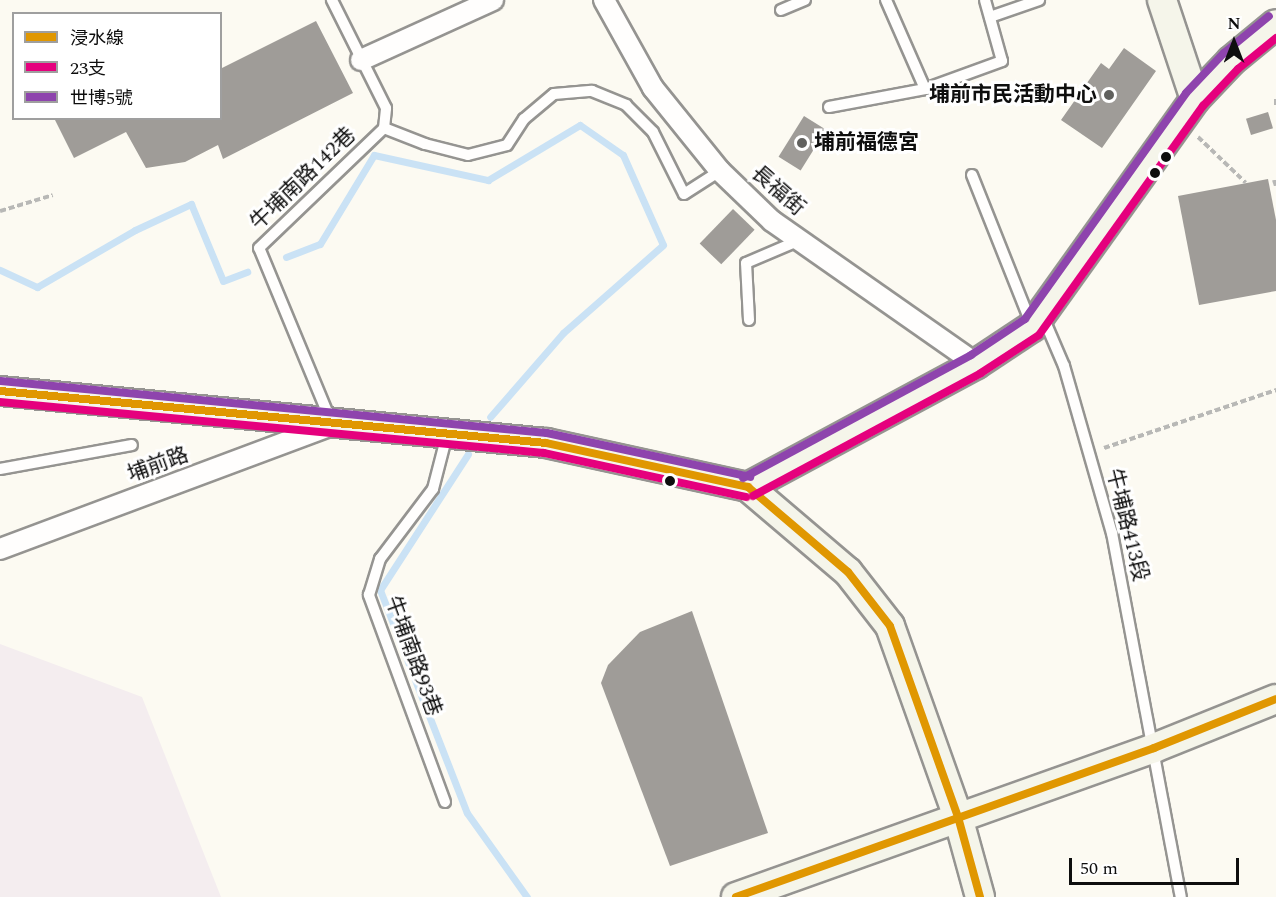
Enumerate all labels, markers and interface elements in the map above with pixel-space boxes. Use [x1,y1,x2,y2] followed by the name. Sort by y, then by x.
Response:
[12,12,222,120] legend
[1204,12,1264,72] north arrow
[1227,12,1241,36] text: N
[70,25,124,52] text: 浸水線
[70,55,106,82] text: 23支
[929,82,1097,108] place label: 埔前市民活動中心
[70,85,133,112] text: 世博5號
[1102,88,1116,102] marker: 埔前市民活動中心
[245,123,361,235] street label: 牛埔南路142巷
[814,130,919,156] place label: 埔前福德宮
[795,136,809,150] marker: 埔前福德宮
[1160,151,1172,163] unlabelled marker
[746,161,810,221] street label: 長福街
[1149,167,1161,179] unlabelled marker
[124,442,192,488] street label: 埔前路
[1101,466,1153,584] street label: 牛埔路413段
[664,475,676,487] unlabelled marker
[380,592,446,720] street label: 牛埔南路93巷
[1072,846,1242,884] scale bar
[1080,855,1118,882] text: 50 m

